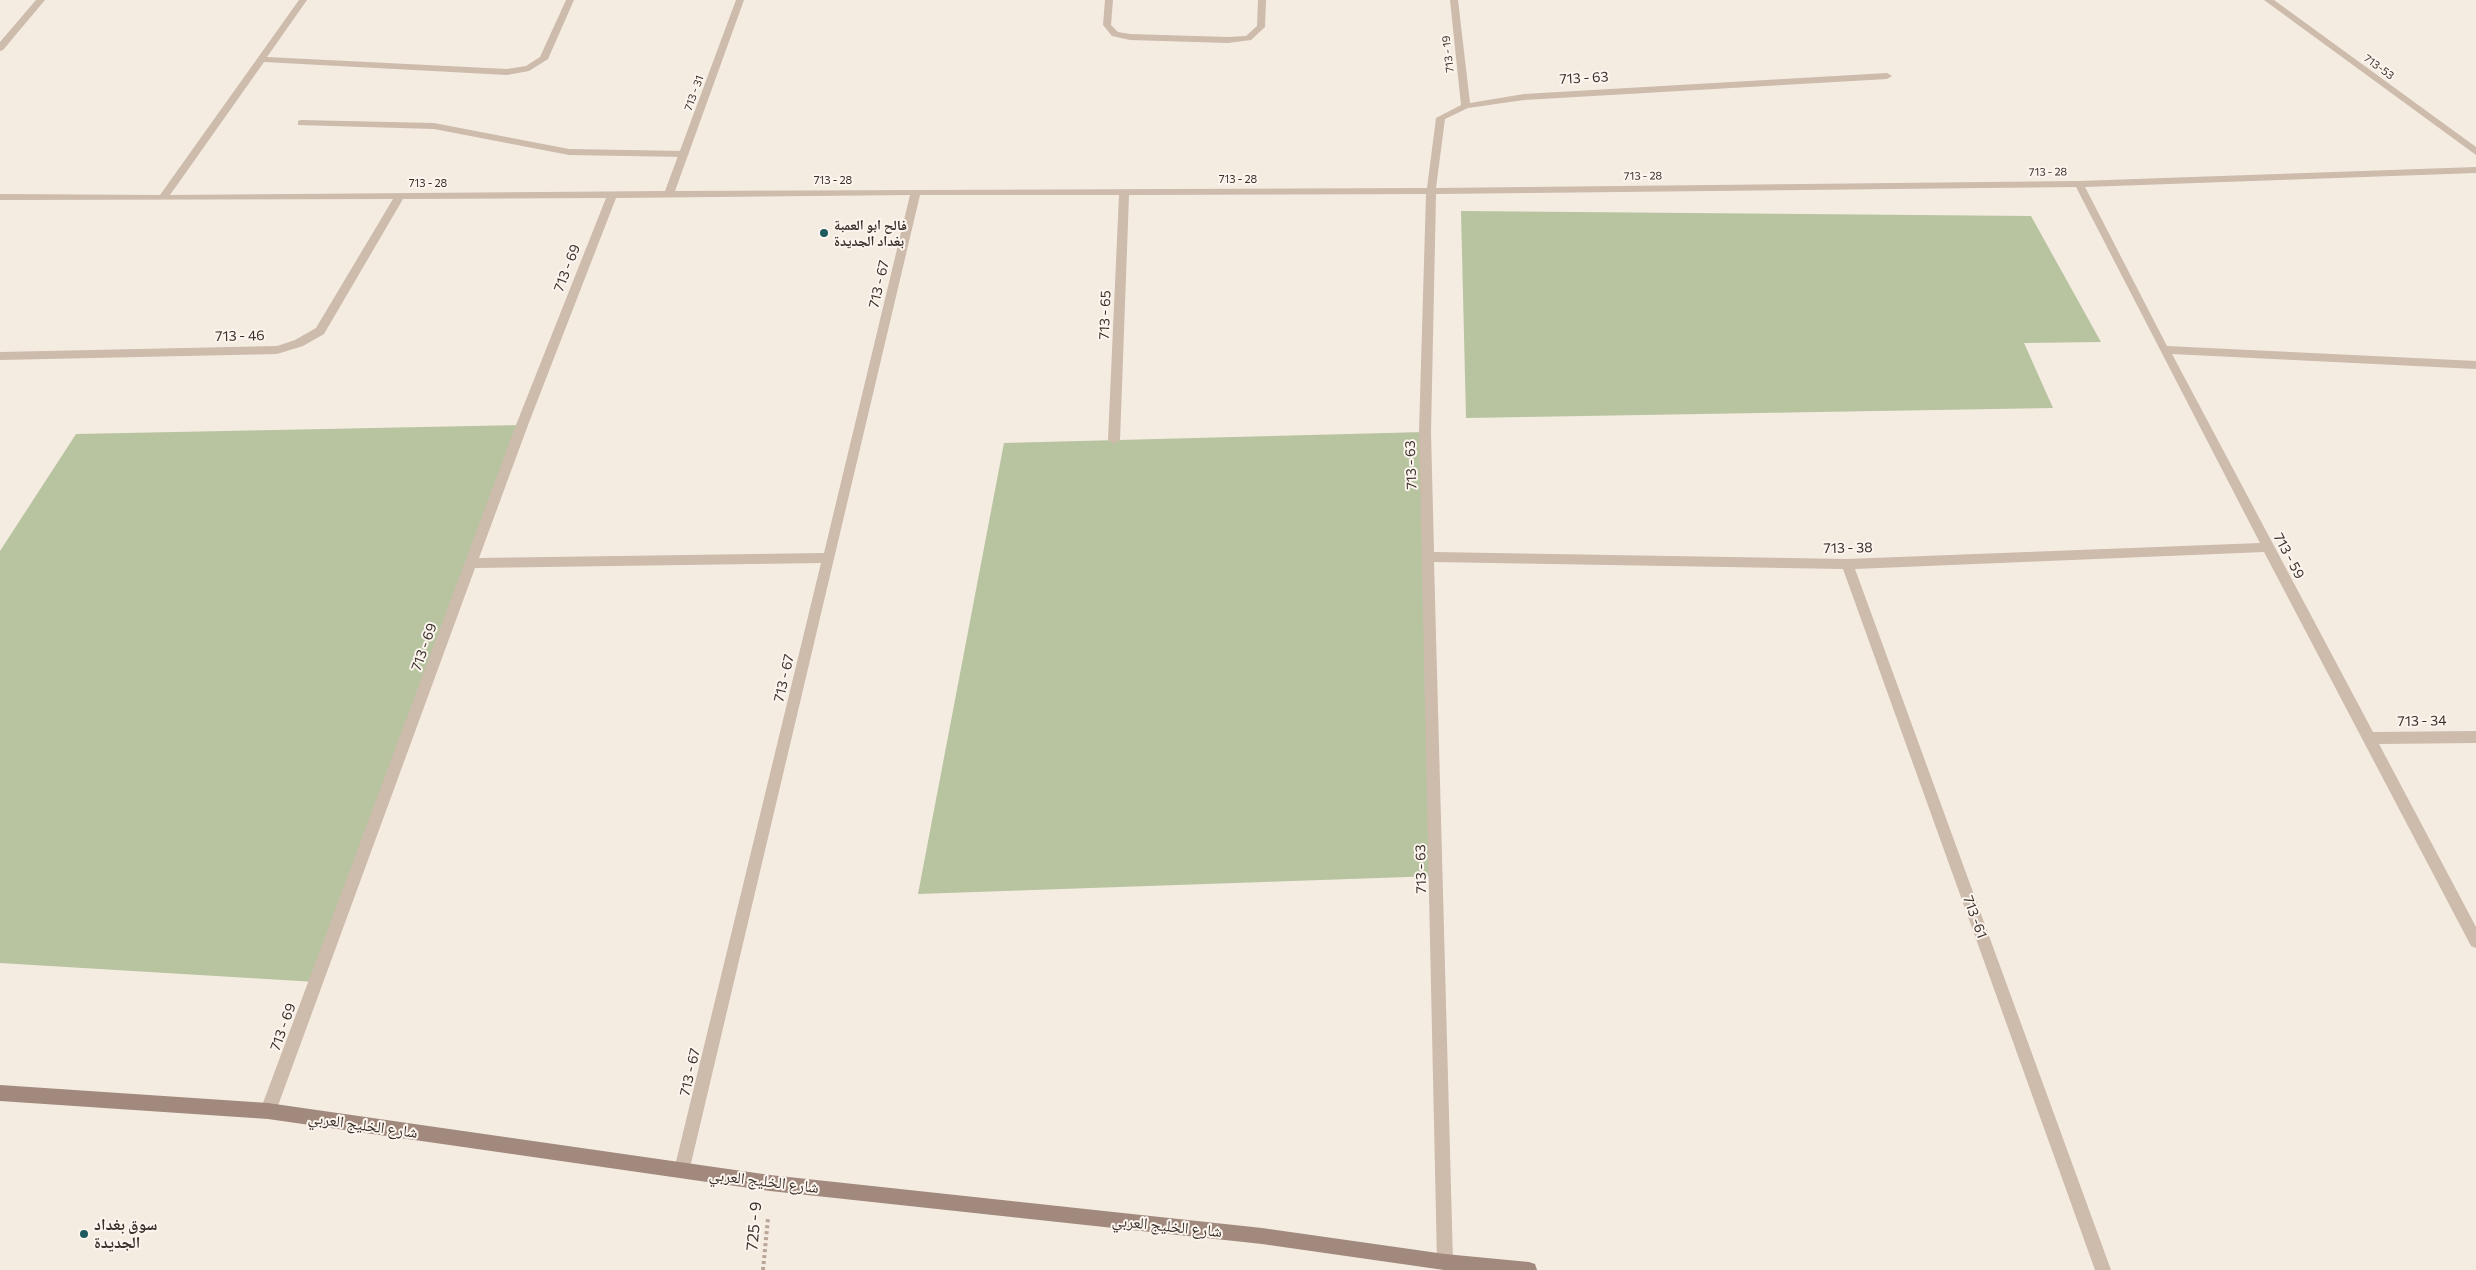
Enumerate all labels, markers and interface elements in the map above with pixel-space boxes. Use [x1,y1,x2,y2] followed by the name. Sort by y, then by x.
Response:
[1439,35,1457,73] street label: 713 - 19
[2361,52,2397,82] street label: 713-53
[1559,68,1609,88] street label: 713 - 63
[682,74,706,112] street label: 713 - 31
[2029,165,2067,179] street label: 713 - 28
[1624,169,1662,183] street label: 713 - 28
[1219,172,1257,186] street label: 713 - 28
[814,173,852,187] street label: 713 - 28
[409,176,447,190] street label: 713 - 28
[834,217,907,250] place label: فالح ابو العمبة بغداد الجديدة
[818,227,830,239] marker: فالح ابو العمبة بغداد الجديدة
[550,242,584,294] street label: 713 - 69
[865,258,893,310] street label: 713 - 67
[1096,290,1114,340] street label: 713 - 65
[215,327,265,345] street label: 713 - 46
[1402,440,1420,490] street label: 713 - 63
[2270,530,2308,582] street label: 713 - 59
[1823,539,1873,557] street label: 713 - 38
[408,621,440,673] street label: 713 - 69
[770,652,798,704] street label: 713 - 67
[2397,712,2447,730] street label: 713 - 34
[1412,844,1430,894] street label: 713 - 63
[1960,893,1990,941] street label: 713 -61
[267,1001,299,1053] street label: 713 - 69
[676,1046,704,1098] street label: 713 - 67
[307,1108,419,1142] street label: شارع الخليج العربي
[708,1165,820,1197] street label: شارع الخليج العربي
[742,1201,766,1251] street label: 725 - 9
[1111,1211,1223,1241] street label: شارع الخليج العربي
[94,1215,157,1253] place label: سوق بغداد الجديدة
[78,1228,90,1240] marker: سوق بغداد الجديدة

